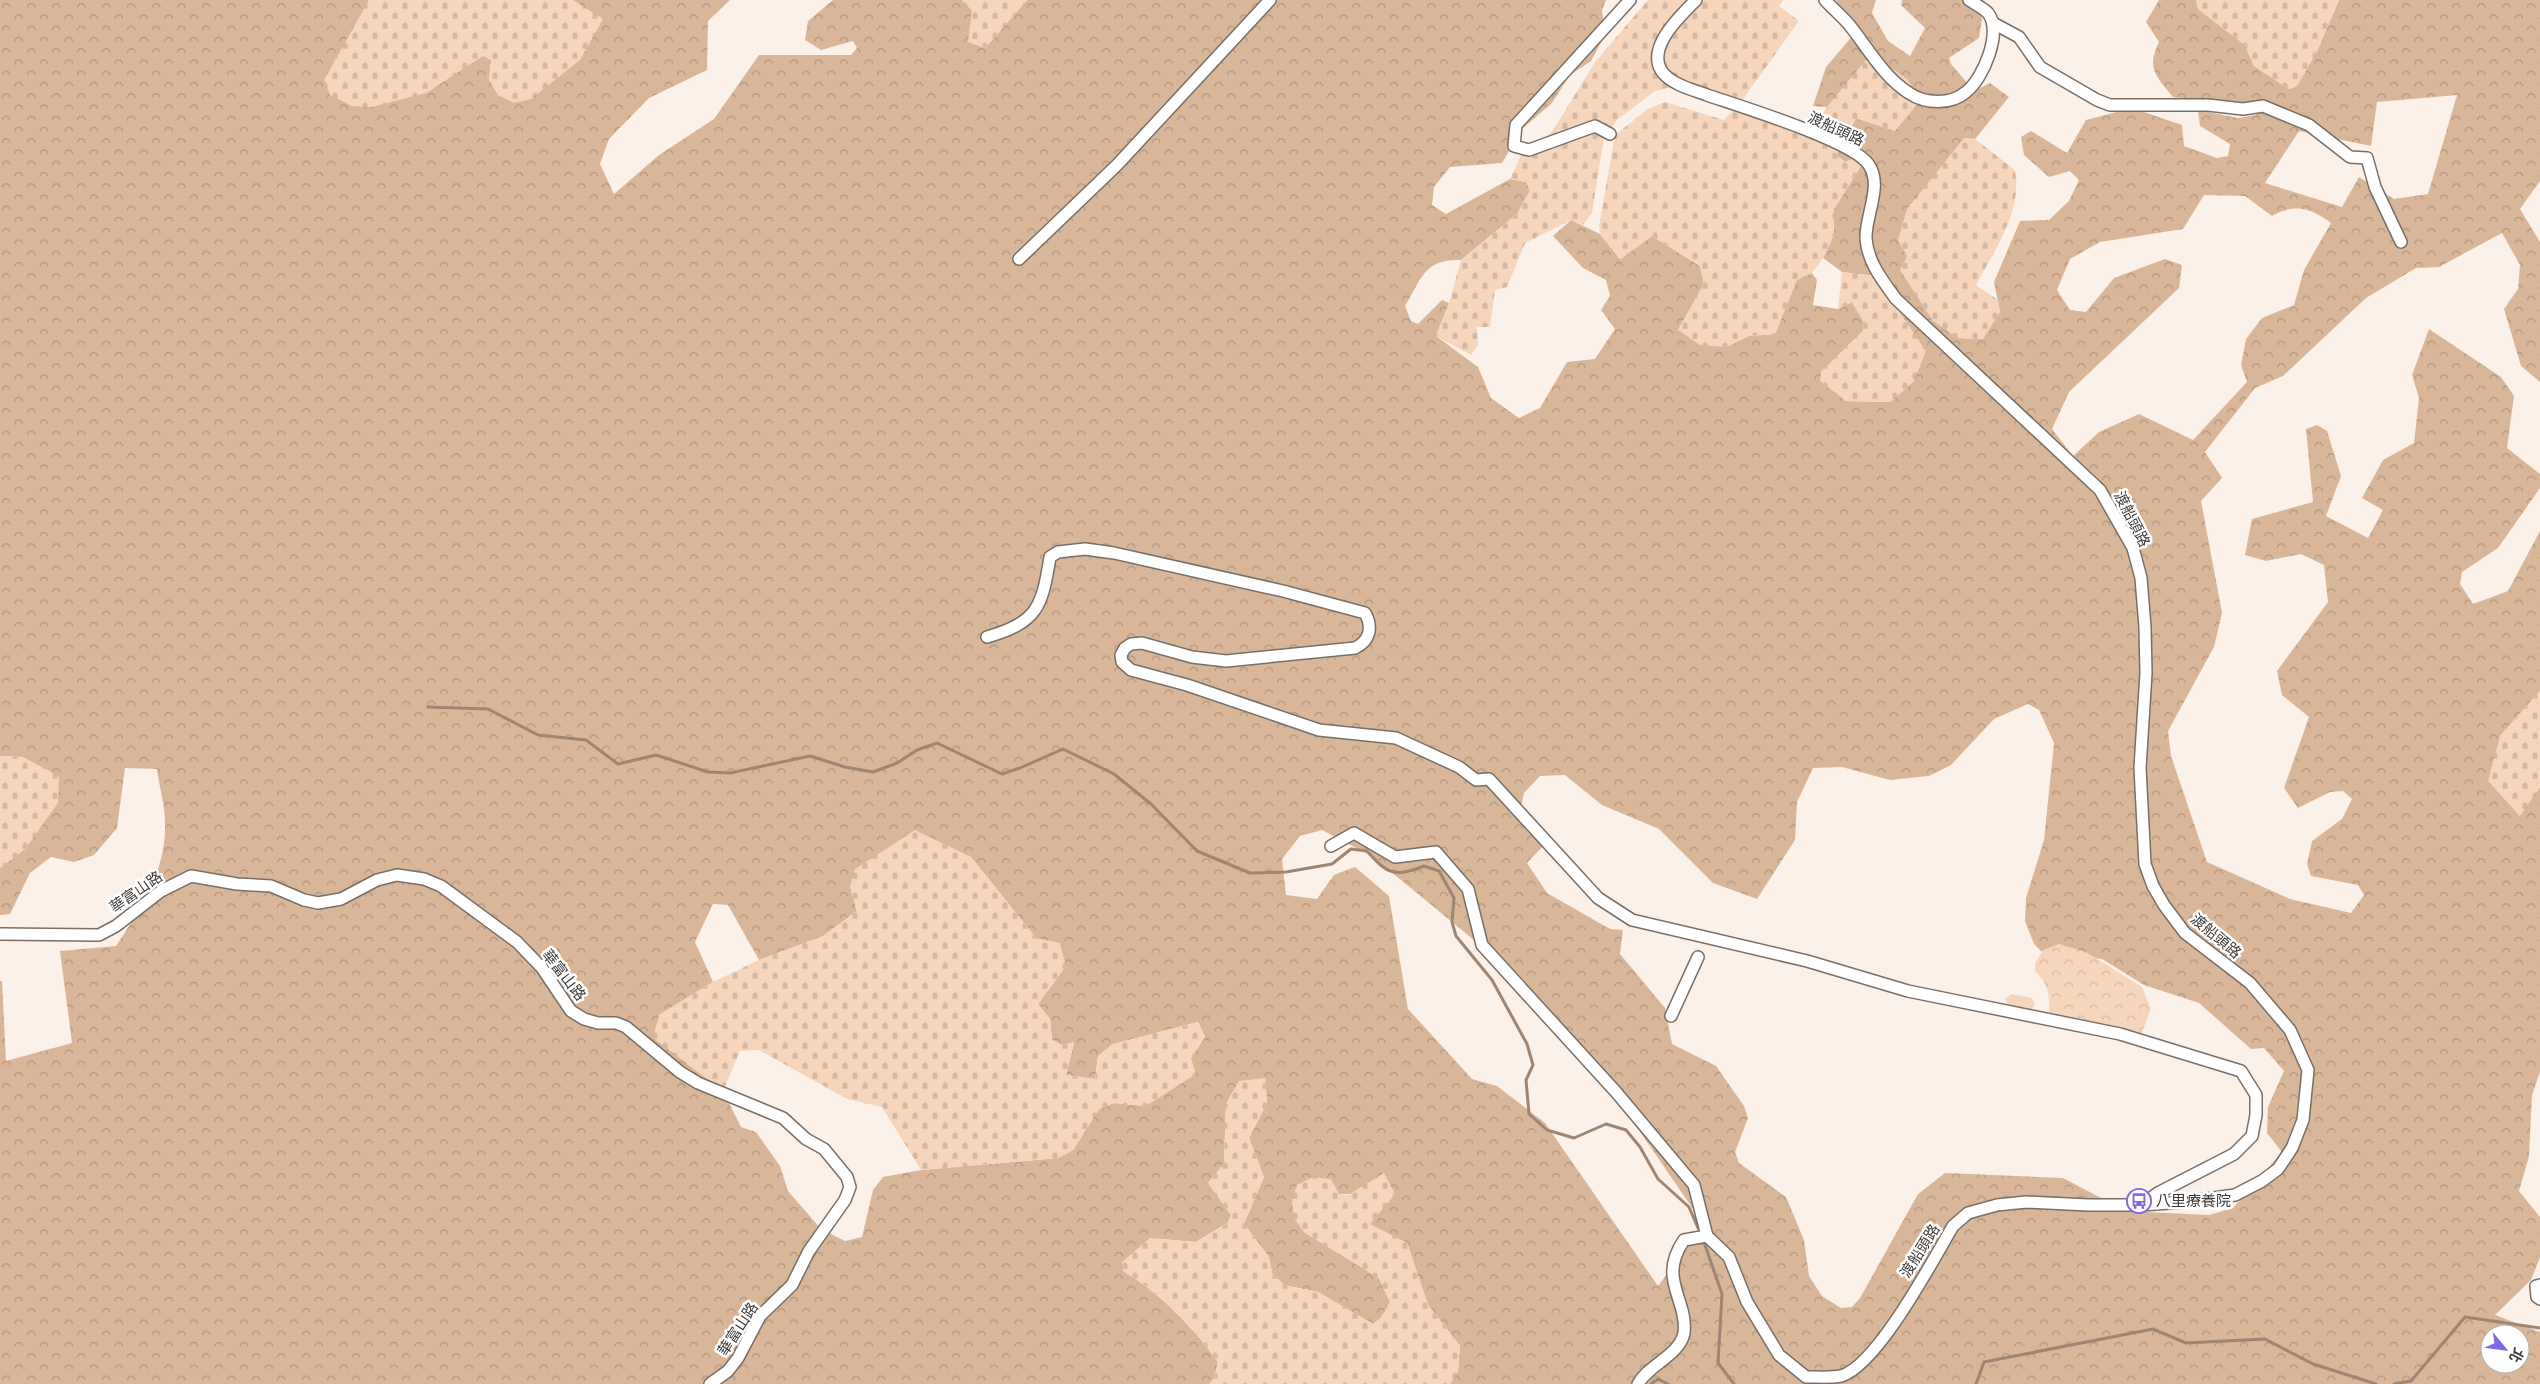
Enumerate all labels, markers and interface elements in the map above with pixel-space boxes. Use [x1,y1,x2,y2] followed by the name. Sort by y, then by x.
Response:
[1805,108,1867,150] street label: 渡船頭路
[2110,488,2154,550] street label: 渡船頭路
[106,867,166,917] street label: 華富山路
[2187,910,2245,962] street label: 渡船頭路
[538,946,590,1004] street label: 華富山路
[2126,1188,2152,1214] bus stop icon: 八里療養院
[2156,1192,2231,1210] place label: 八里療養院
[1896,1221,1944,1281] street label: 渡船頭路
[714,1299,762,1359] street label: 華富山路
[2480,1324,2530,1374] north arrow
[2505,1345,2527,1365] text: 北

